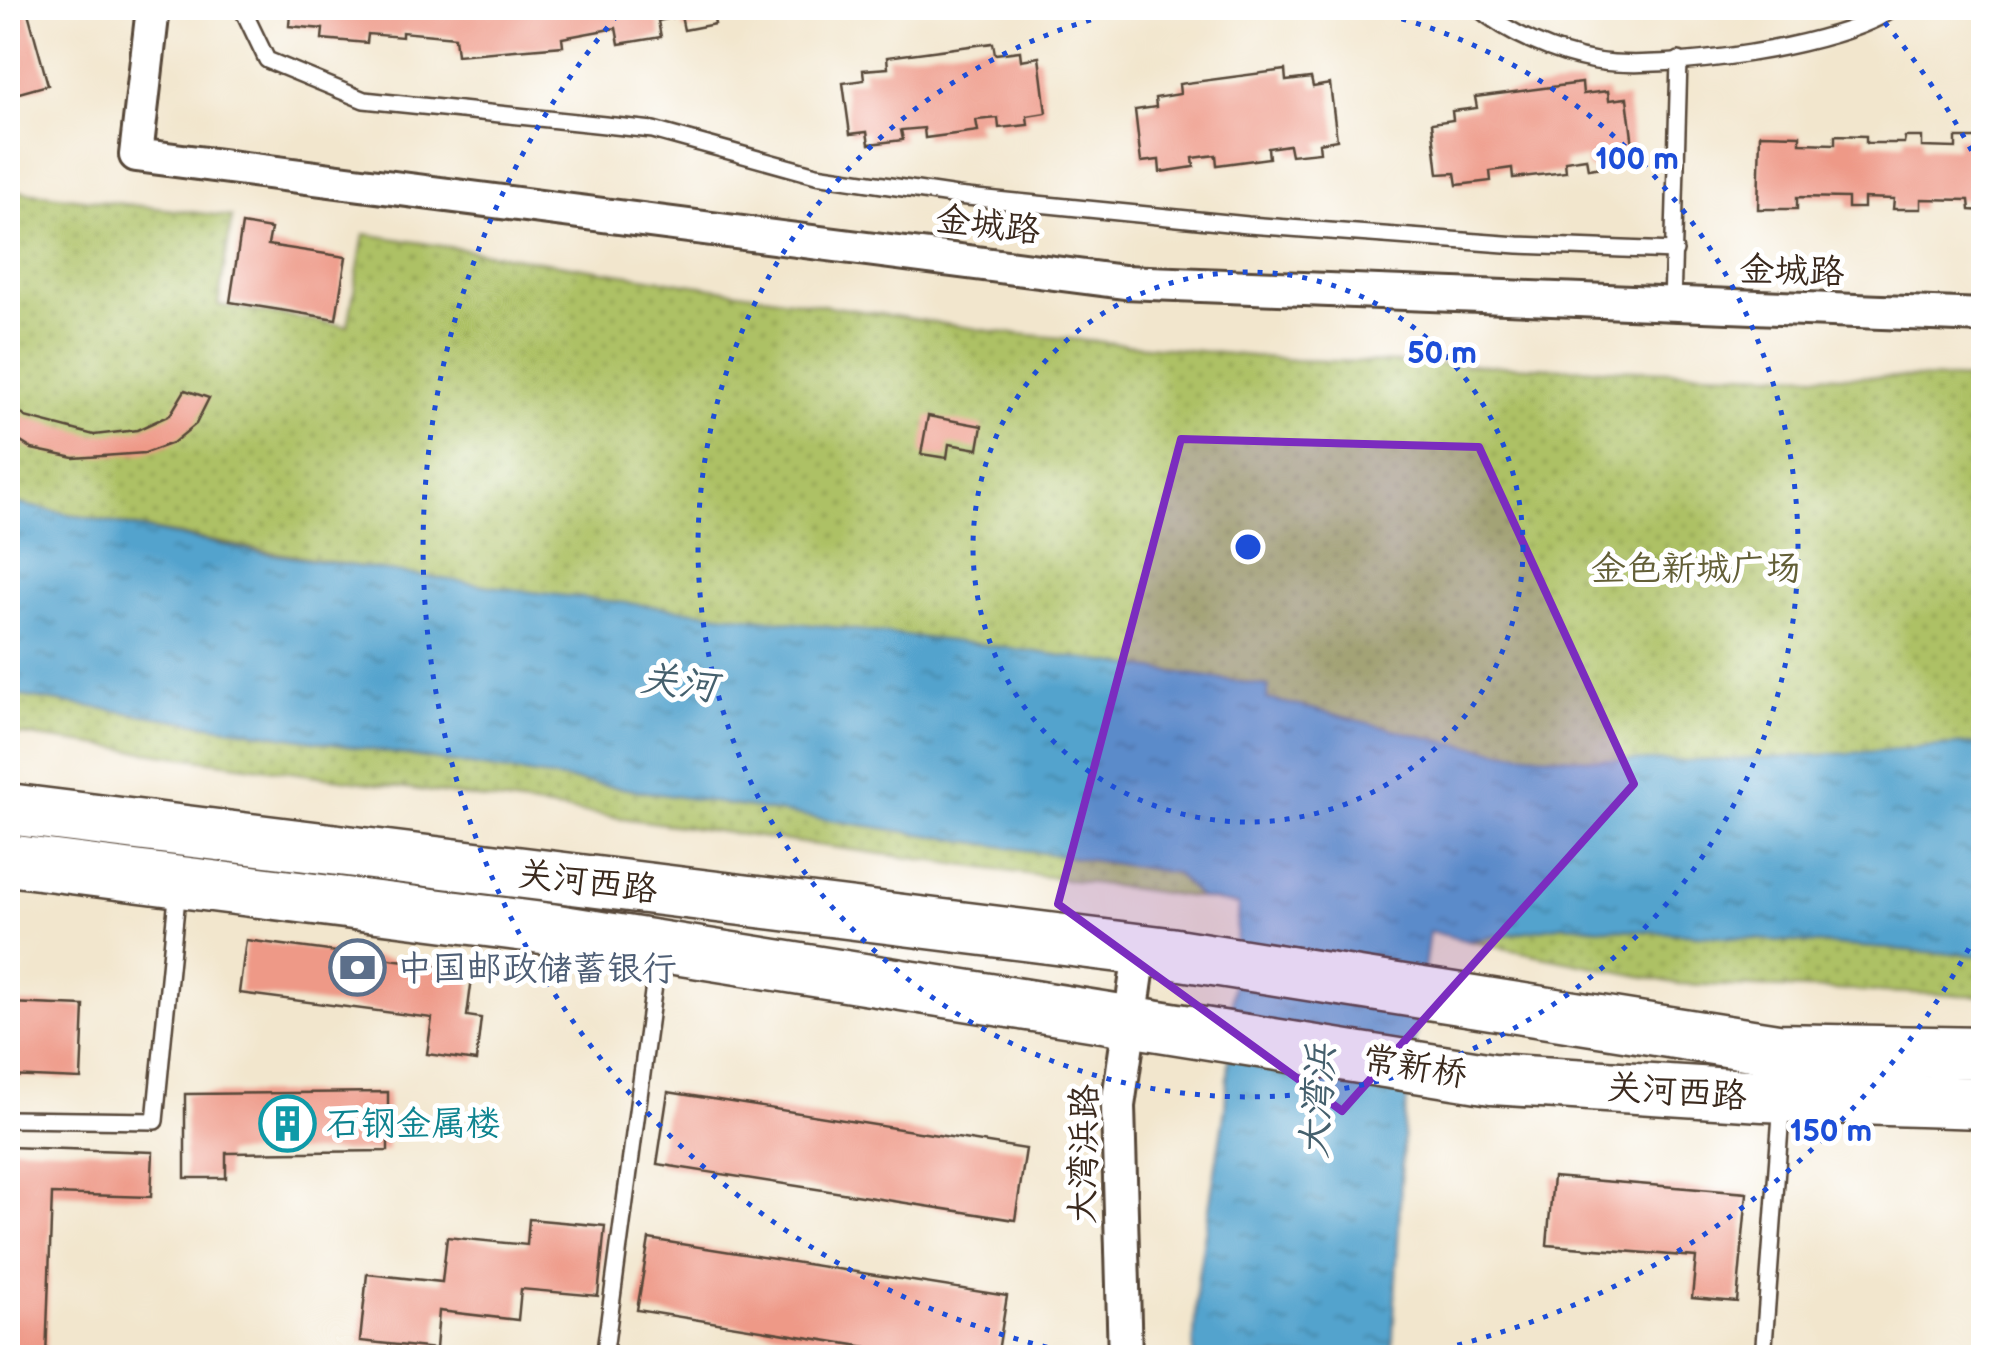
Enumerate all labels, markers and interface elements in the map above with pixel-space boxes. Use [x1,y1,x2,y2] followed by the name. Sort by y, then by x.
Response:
[1595,142,1679,178] text: 100 m
[933,198,1043,253] street label: 金城路
[1739,248,1845,295] street label: 金城路
[1407,336,1477,372] text: 50 m
[1230,529,1266,565] centre of rings
[1591,548,1801,591] park label: 金色新城广场
[638,656,725,712] water label: 关河
[516,853,660,912] street label: 关河西路
[328,938,388,998] bank icon: 中国邮政储蓄银行
[397,948,677,991] place label: 中国邮政储蓄银行
[1360,1038,1470,1097] street label: 常新桥
[1292,1042,1345,1160] water label: 大湾浜
[1606,1066,1748,1119] street label: 关河西路
[1062,1084,1107,1224] street label: 大湾浜路
[257,1093,317,1153] building icon: 石钢金属楼
[326,1103,501,1146] place label: 石钢金属楼
[1790,1114,1872,1150] text: 150 m

